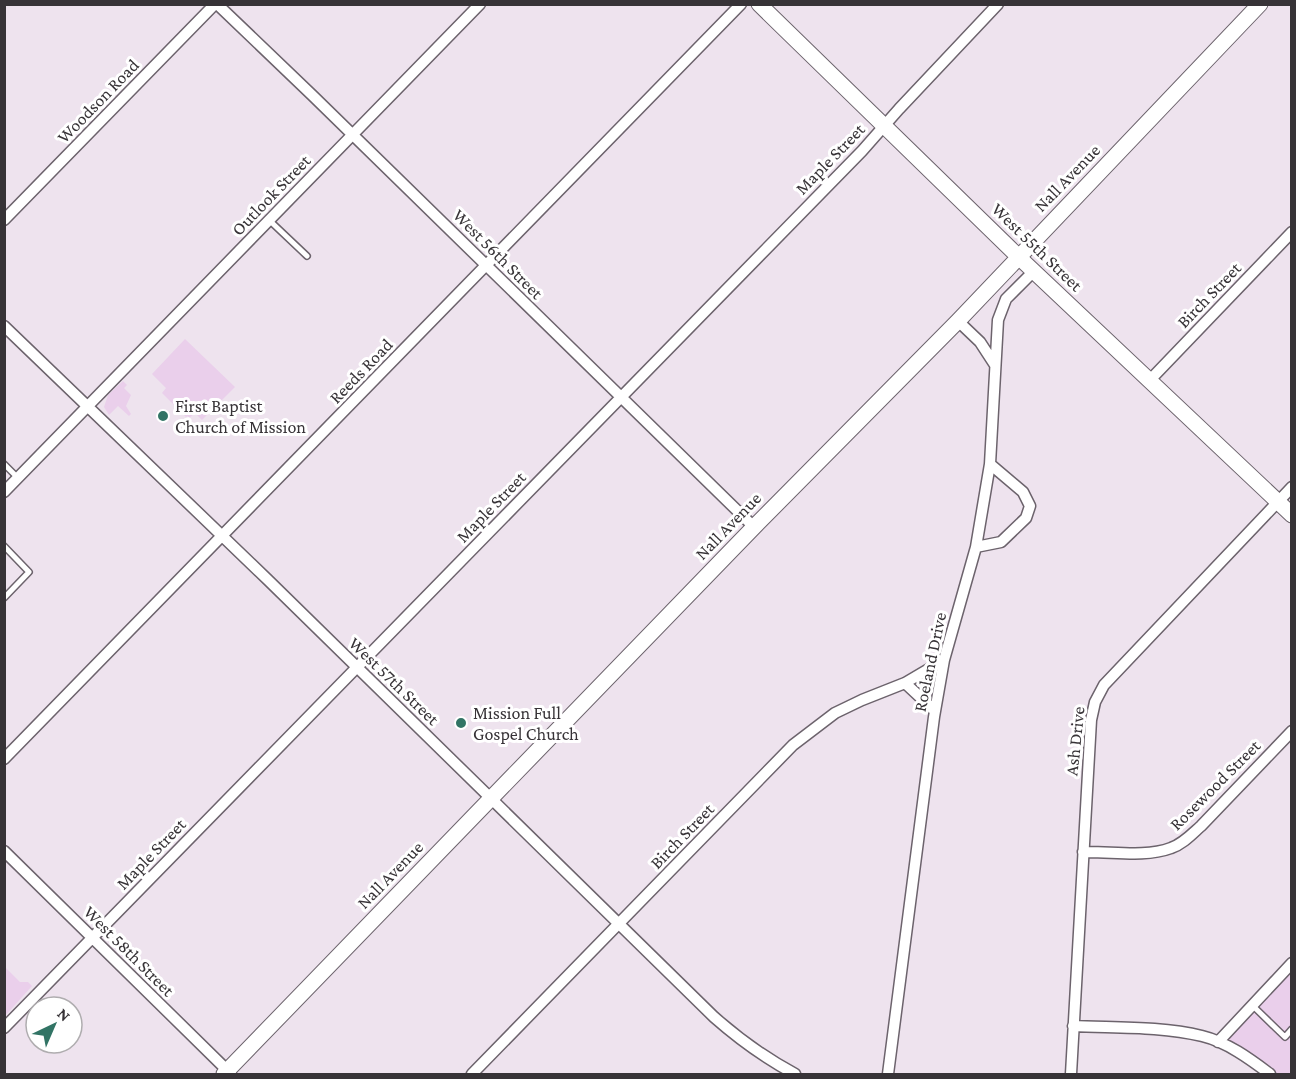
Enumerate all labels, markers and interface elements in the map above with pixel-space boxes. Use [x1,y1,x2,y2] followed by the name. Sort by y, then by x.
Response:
[53,55,143,147] street label: Woodson Road
[791,119,869,199] street label: Maple Street
[1030,140,1104,216] street label: Nall Avenue
[228,150,315,239] street label: Outlook Street
[988,199,1087,296] street label: West 55th Street
[449,205,548,304] street label: West 56th Street
[1173,257,1246,332] street label: Birch Street
[325,334,397,407] street label: Reeds Road
[175,396,306,437] place label: First Baptist Church of Mission
[156,409,170,423] marker: First Baptist Church of Mission
[452,467,530,547] street label: Maple Street
[691,488,765,564] street label: Nall Avenue
[910,610,950,714] street label: Roeland Drive
[345,633,444,730] street label: West 57th Street
[473,703,579,744] place label: Mission Full Gospel Church
[1061,705,1089,777] street label: Ash Drive
[454,716,468,730] marker: Mission Full Gospel Church
[1166,735,1265,834] street label: Rosewood Street
[646,798,719,873] street label: Birch Street
[112,814,190,894] street label: Maple Street
[353,837,427,913] street label: Nall Avenue
[80,902,179,1001] street label: West 58th Street
[24,995,84,1055] north arrow
[54,1005,74,1025] text: N

